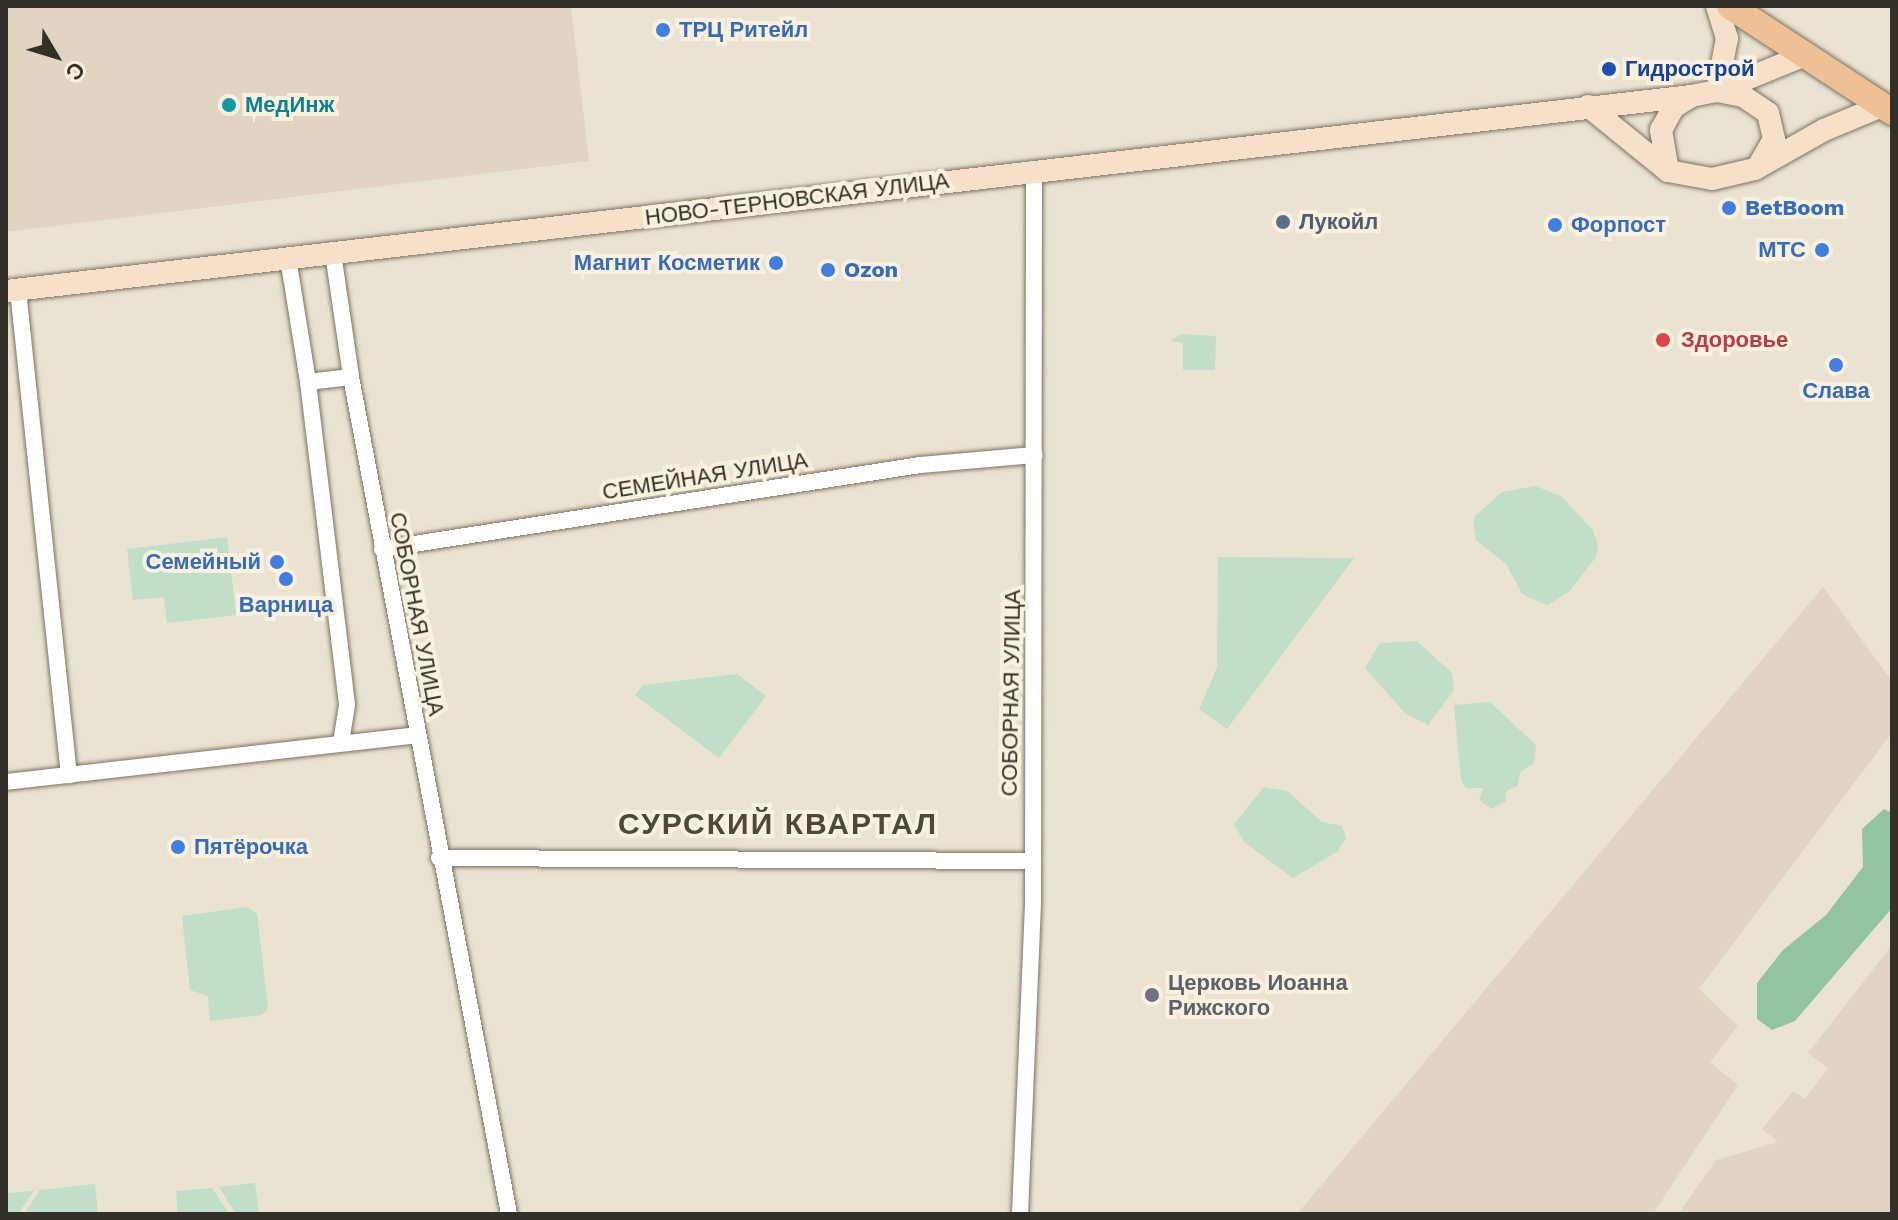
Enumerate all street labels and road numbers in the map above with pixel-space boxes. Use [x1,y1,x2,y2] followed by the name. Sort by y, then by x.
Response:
[643,167,951,231] street label: НОВО-ТЕРНОВСКАЯ УЛИЦА
[600,447,810,505] street label: СЕМЕЙНАЯ УЛИЦА
[384,510,450,718] street label: СОБОРНАЯ УЛИЦА
[996,589,1026,797] street label: СОБОРНАЯ УЛИЦА

